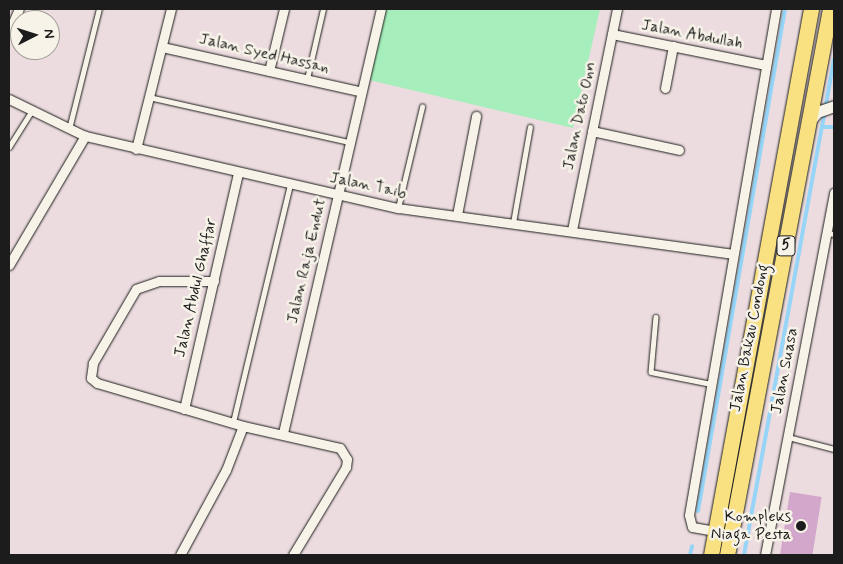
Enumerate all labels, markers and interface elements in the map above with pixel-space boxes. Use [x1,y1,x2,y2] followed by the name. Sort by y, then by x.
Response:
[10,10,60,60] north arrow
[640,16,744,54] street label: Jalan Abdullah
[40,28,58,39] text: N
[198,30,330,78] street label: Jalan Syed Hassan
[559,61,601,171] street label: Jalan Dato Onn
[330,169,406,203] street label: Jalan Taib
[284,200,330,322] street label: Jalan Raja Endut
[171,218,221,358] street label: Jalan Abdul Ghaffar
[776,234,796,258] road number: 5
[726,262,774,414] street label: Jalan Bakau Condong
[767,327,803,415] street label: Jalan Suasa
[713,507,791,545] place label: Kompleks Niaga Pesta
[795,520,807,532] marker: Kompleks Niaga Pesta

